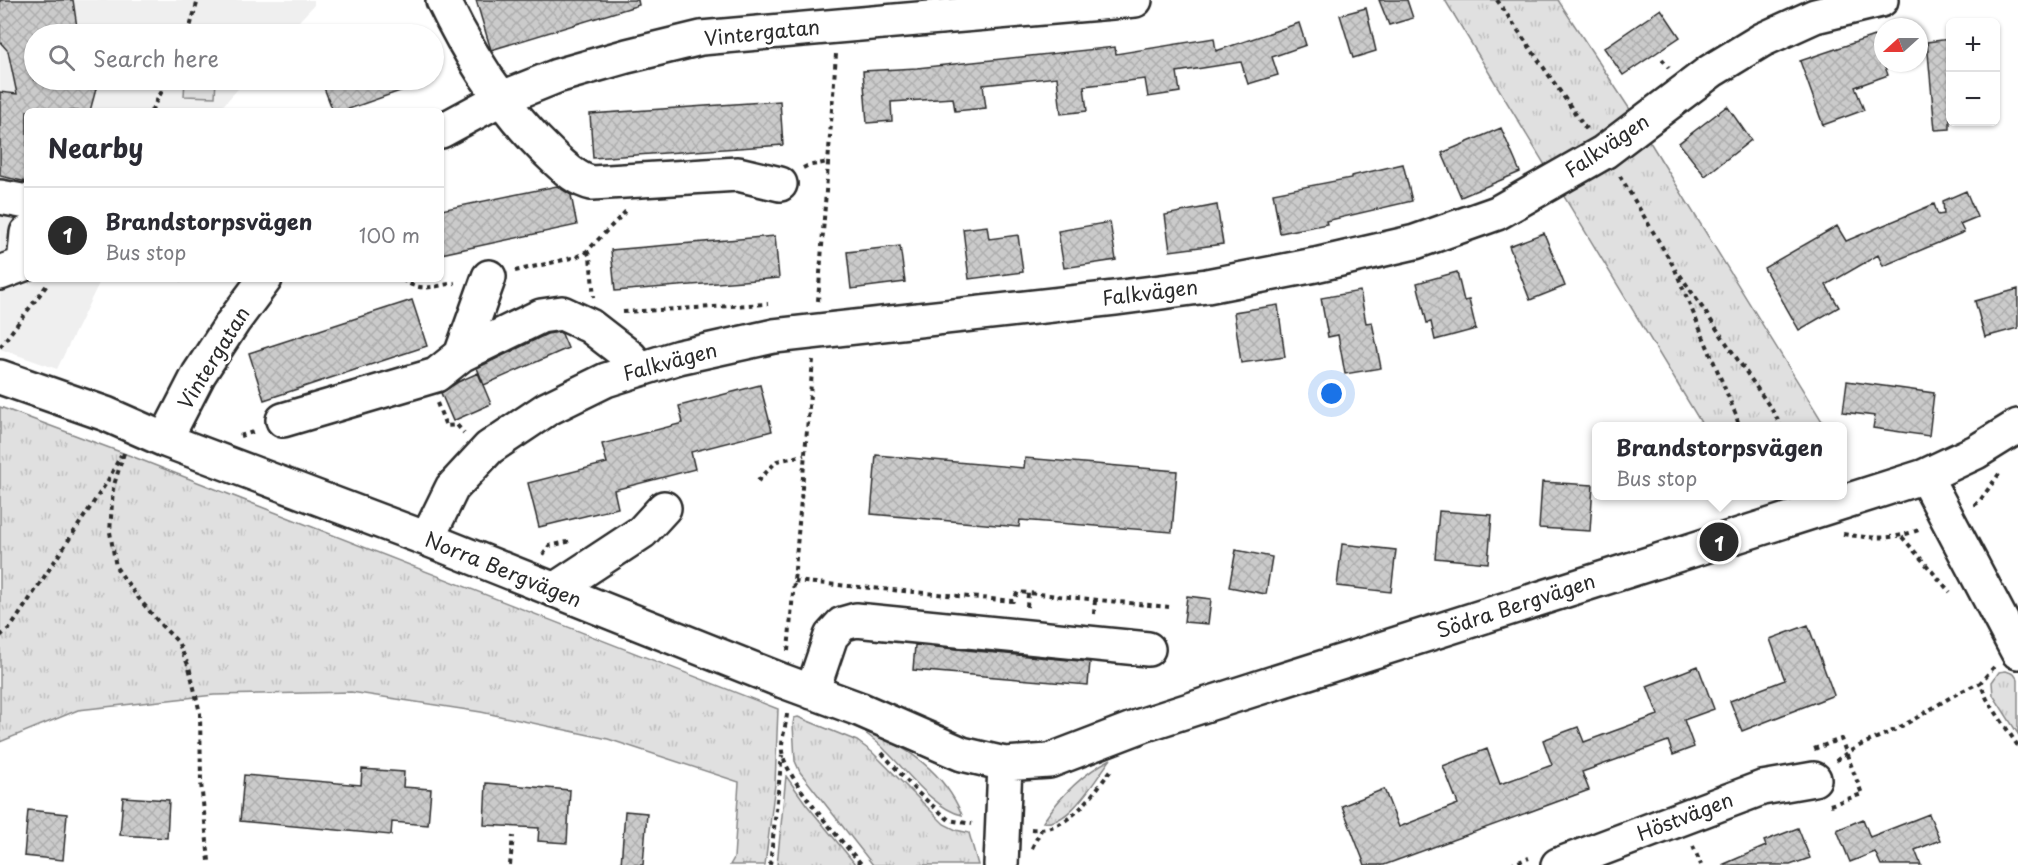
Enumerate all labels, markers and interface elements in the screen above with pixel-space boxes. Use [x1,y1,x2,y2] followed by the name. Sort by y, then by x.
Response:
[703,11,821,53] street label: Vintergatan
[1874,18,1928,72] north arrow
[1946,18,2000,126] map controls
[1946,18,2000,72] button: +
[24,24,444,90] search box
[45,41,78,74] icon: search
[93,41,219,74] text: Search here
[1946,72,2000,126] button: −
[1558,106,1655,185] street label: Falkvägen
[48,128,143,167] text: Nearby
[105,204,312,237] text: Brandstorpsvägen
[63,220,72,250] text: 1
[359,220,420,250] text: 100 m
[105,237,186,267] text: Bus stop
[1100,271,1199,313] street label: Falkvägen
[170,300,257,415] street label: Vintergatan
[619,334,720,388] street label: Falkvägen
[1317,379,1346,408] your location
[1592,422,1847,500] popup
[1616,430,1823,463] text: Brandstorpsvägen
[1616,463,1697,493] text: Bus stop
[1700,520,1738,564] pin: 1
[420,524,586,614] street label: Norra Bergvägen
[1432,565,1599,645] street label: Södra Bergvägen
[1632,784,1737,848] street label: Höstvägen

